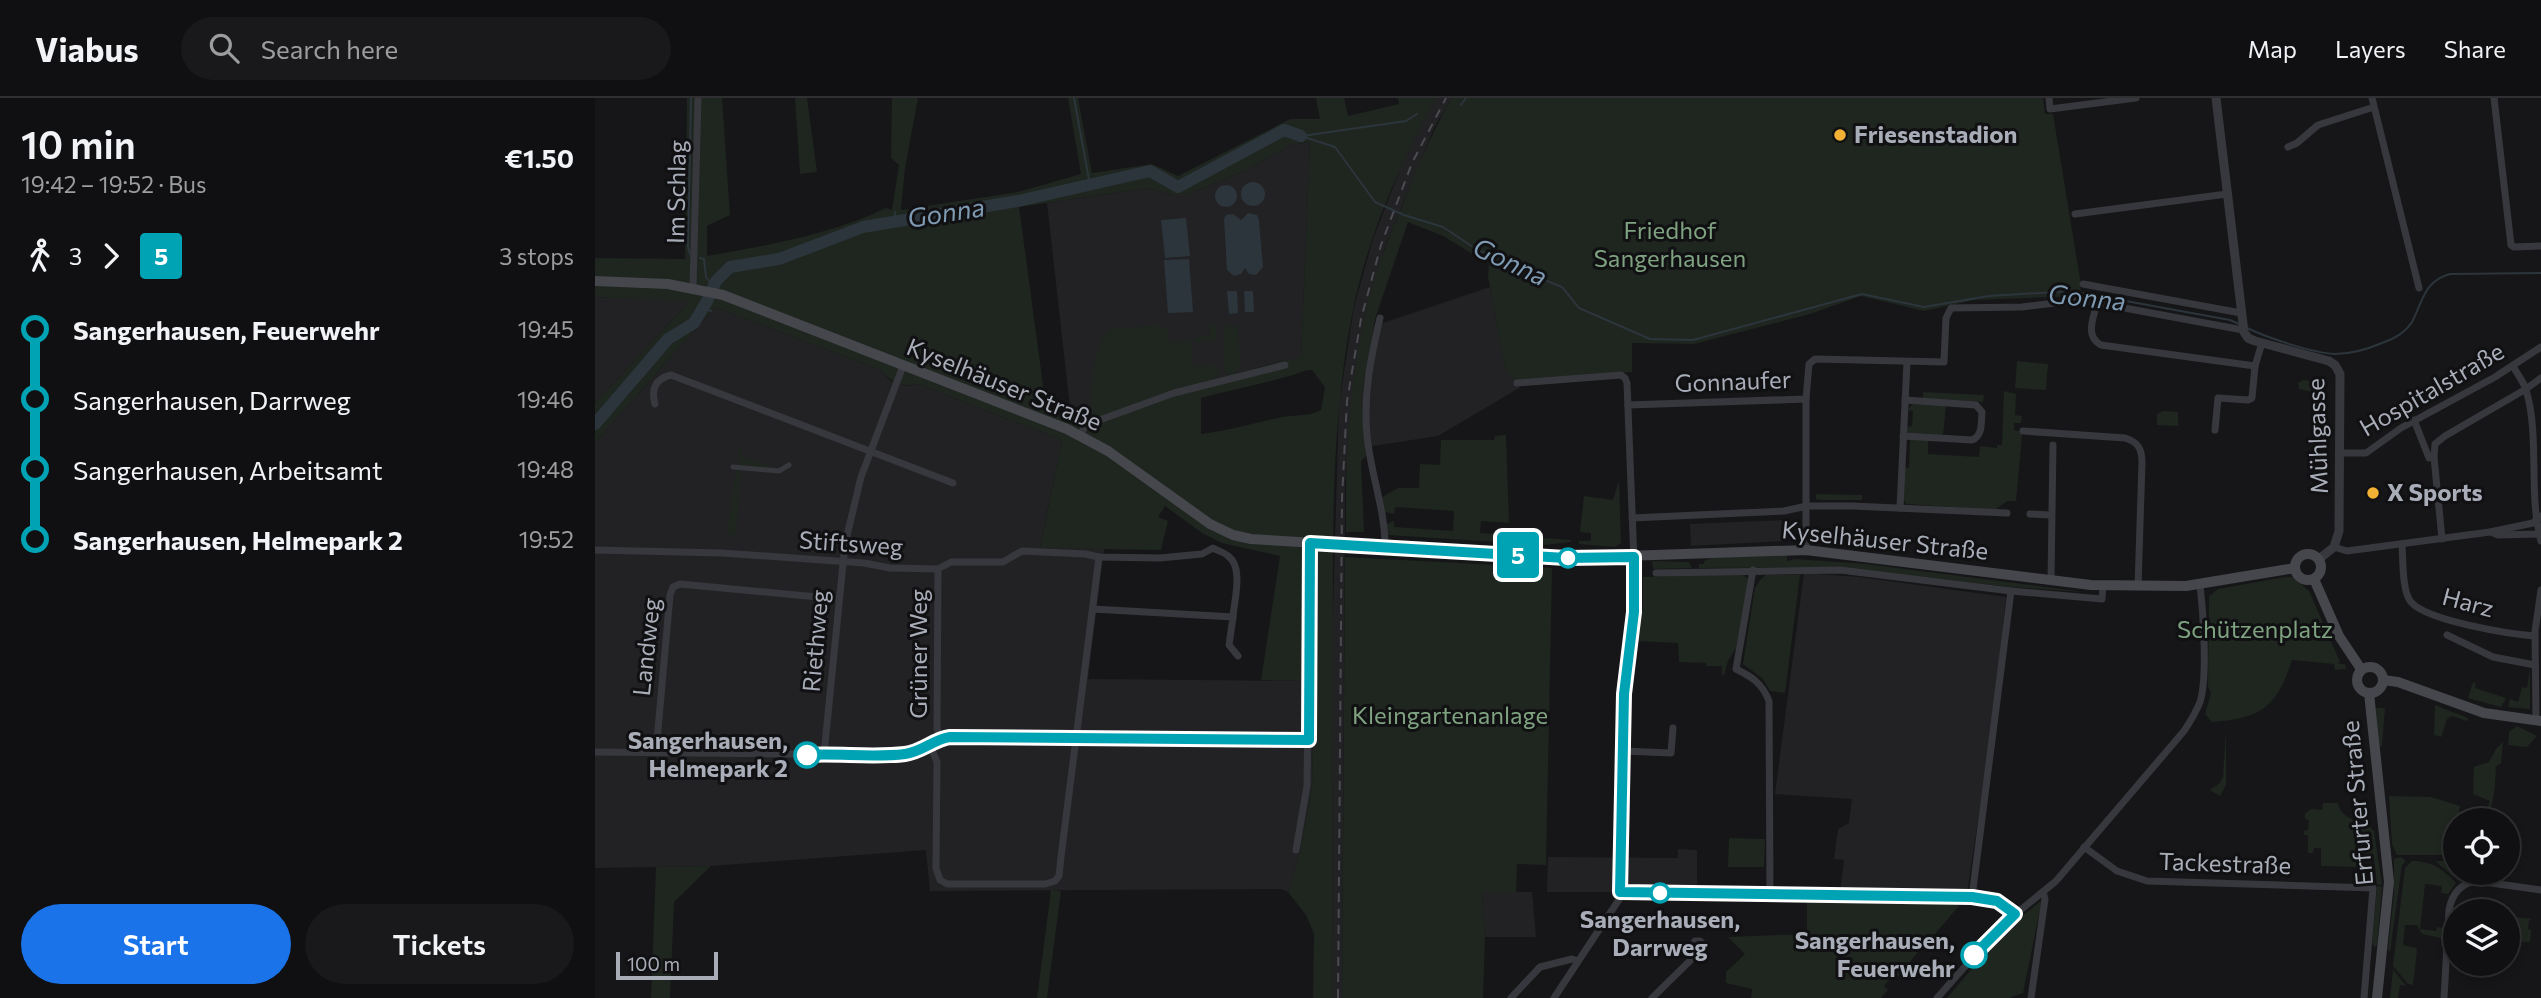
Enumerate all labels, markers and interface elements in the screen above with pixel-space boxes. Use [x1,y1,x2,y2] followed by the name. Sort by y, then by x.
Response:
[181,17,671,80] search box
[35,28,139,69] text: Viabus
[205,29,243,67] icon: search
[261,33,398,64] text: Search here
[2248,34,2297,63] text: Map
[2335,34,2406,63] text: Layers
[2444,34,2506,63] text: Share
[1854,119,2017,148] place label: Friesenstadion
[21,120,136,167] text: 10 min
[1832,127,1848,143] marker: Friesenstadion
[660,140,691,244] street label: Im Schlag
[505,142,574,173] text: €1.50
[21,170,206,198] text: 19:42 – 19:52 · Bus
[905,190,987,233] water label: Gonna
[1594,215,1746,272] park label: Friedhof Sangerhausen
[1469,230,1553,291] water label: Gonna
[21,237,59,275] icon: walk
[92,237,130,275] icon: forward
[154,241,168,270] text: 5
[69,242,82,270] text: 3
[499,242,574,270] text: 3 stops
[2047,277,2128,316] water label: Gonna
[73,314,380,345] text: Sangerhausen, Feuerwehr
[518,315,574,343] text: 19:45
[903,331,1106,436] street label: Kyselhäuser Straße
[2354,336,2509,442] street label: Hospitalstraße
[1674,364,1792,397] street label: Gonnaufer
[2300,378,2333,495] street label: Mühlgasse
[73,384,351,415] text: Sangerhausen, Darrweg
[517,385,574,413] text: 19:46
[73,454,383,485] text: Sangerhausen, Arbeitsamt
[517,455,574,483] text: 19:48
[2387,477,2483,506] place label: X Sports
[2365,485,2381,501] marker: X Sports
[1781,514,1990,565] street label: Kyselhäuser Straße
[73,524,403,555] text: Sangerhausen, Helmepark 2
[798,524,904,561] street label: Stiftsweg
[519,525,574,553] text: 19:52
[1495,532,1541,578] line badge: 5
[1511,540,1525,569] text: 5
[1558,548,1578,568] unlabelled marker
[2439,581,2497,622] street label: Harz
[796,589,833,693] street label: Riethweg
[903,589,932,719] street label: Grüner Weg
[626,596,665,697] street label: Landweg
[2177,614,2333,643] park label: Schützenplatz
[1352,700,1548,729] park label: Kleingartenanlage
[2335,719,2378,887] street label: Erfurter Straße
[628,725,788,782] place label: Sangerhausen, Helmepark 2
[794,742,820,768] marker: Sangerhausen, Helmepark 2
[2443,808,2520,976] map controls
[2443,808,2520,885] button: locate
[2158,846,2292,879] street label: Tackestraße
[1650,883,1670,903] marker: Sangerhausen, Darrweg
[2443,899,2520,976] button: layers
[21,904,291,984] button: Start
[305,904,574,984] button: Tickets
[1580,904,1740,961] place label: Sangerhausen, Darrweg
[1795,925,1955,982] place label: Sangerhausen, Feuerwehr
[1961,942,1987,968] marker: Sangerhausen, Feuerwehr
[616,949,717,981] scale bar
[627,952,680,975] text: 100 m

